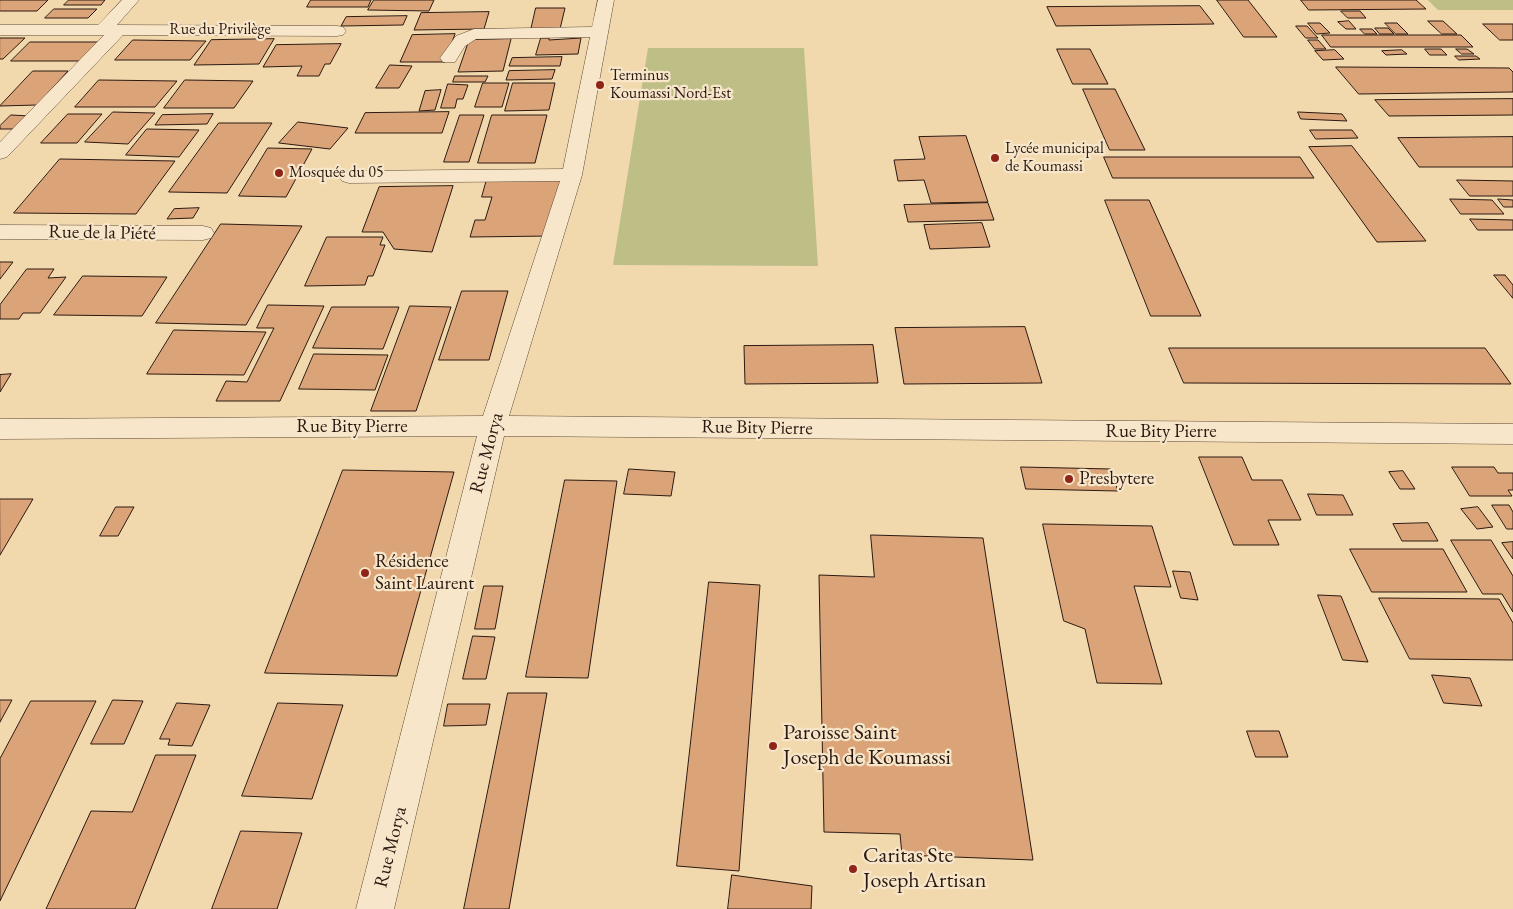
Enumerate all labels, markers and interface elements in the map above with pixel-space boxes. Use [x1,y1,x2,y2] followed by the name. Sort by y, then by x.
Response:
[169,20,271,40] street label: Rue du Privilège
[610,66,731,104] place label: Terminus Koumassi Nord-Est
[594,79,606,91] marker: Terminus Koumassi Nord-Est
[1005,139,1104,177] place label: Lycée municipal de Koumassi
[989,152,1001,164] marker: Lycée municipal de Koumassi
[289,163,384,183] place label: Mosquée du 05
[273,167,285,179] marker: Mosquée du 05
[48,221,156,245] street label: Rue de la Piété
[465,410,509,496] street label: Rue Morya
[296,416,408,438] street label: Rue Bity Pierre
[701,416,813,440] street label: Rue Bity Pierre
[1105,421,1217,443] street label: Rue Bity Pierre
[1079,468,1154,490] place label: Presbytere
[1063,473,1075,485] marker: Presbytere
[375,551,474,595] place label: Résidence Saint Laurent
[359,567,371,579] marker: Résidence Saint Laurent
[783,720,951,771] place label: Paroisse Saint Joseph de Koumassi
[767,740,779,752] marker: Paroisse Saint Joseph de Koumassi
[370,804,412,890] street label: Rue Morya
[863,843,986,894] place label: Caritas Ste Joseph Artisan
[847,863,859,875] marker: Caritas Ste Joseph Artisan

